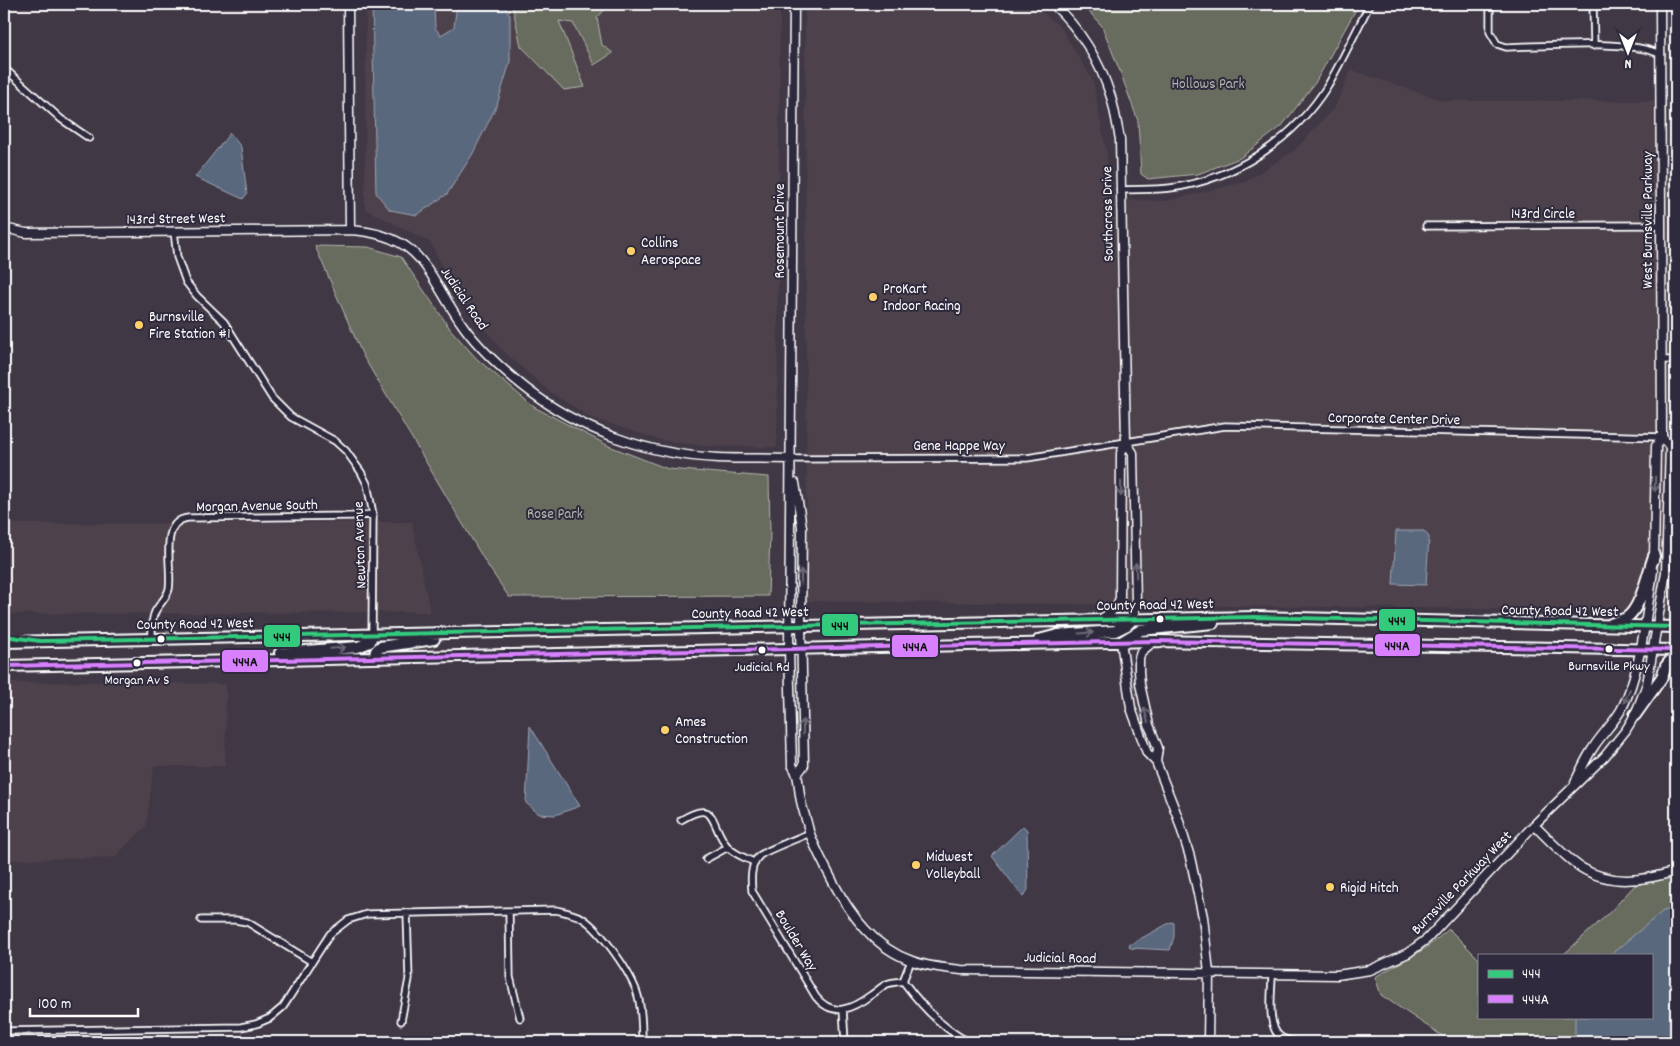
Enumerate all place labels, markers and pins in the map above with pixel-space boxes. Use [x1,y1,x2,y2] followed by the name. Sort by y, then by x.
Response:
[641,233,701,272] place label: Collins Aerospace
[625,245,637,257] marker: Collins Aerospace
[883,279,961,318] place label: ProKart Indoor Racing
[867,291,879,303] marker: ProKart Indoor Racing
[149,307,230,346] place label: Burnsville Fire Station #1
[133,319,145,331] marker: Burnsville Fire Station #1
[1155,614,1165,624] unlabelled marker
[156,634,166,644] unlabelled marker
[1604,644,1614,654] marker: Burnsville Pkwy
[757,645,767,655] marker: Judicial Rd
[1568,657,1650,677] place label: Burnsville Pkwy
[132,658,142,668] marker: Morgan Av S
[735,658,789,678] place label: Judicial Rd
[105,671,169,691] place label: Morgan Av S
[675,712,748,751] place label: Ames Construction
[659,724,671,736] marker: Ames Construction
[926,847,981,886] place label: Midwest Volleyball
[910,859,922,871] marker: Midwest Volleyball
[1340,878,1399,900] place label: Rigid Hitch
[1324,881,1336,893] marker: Rigid Hitch

